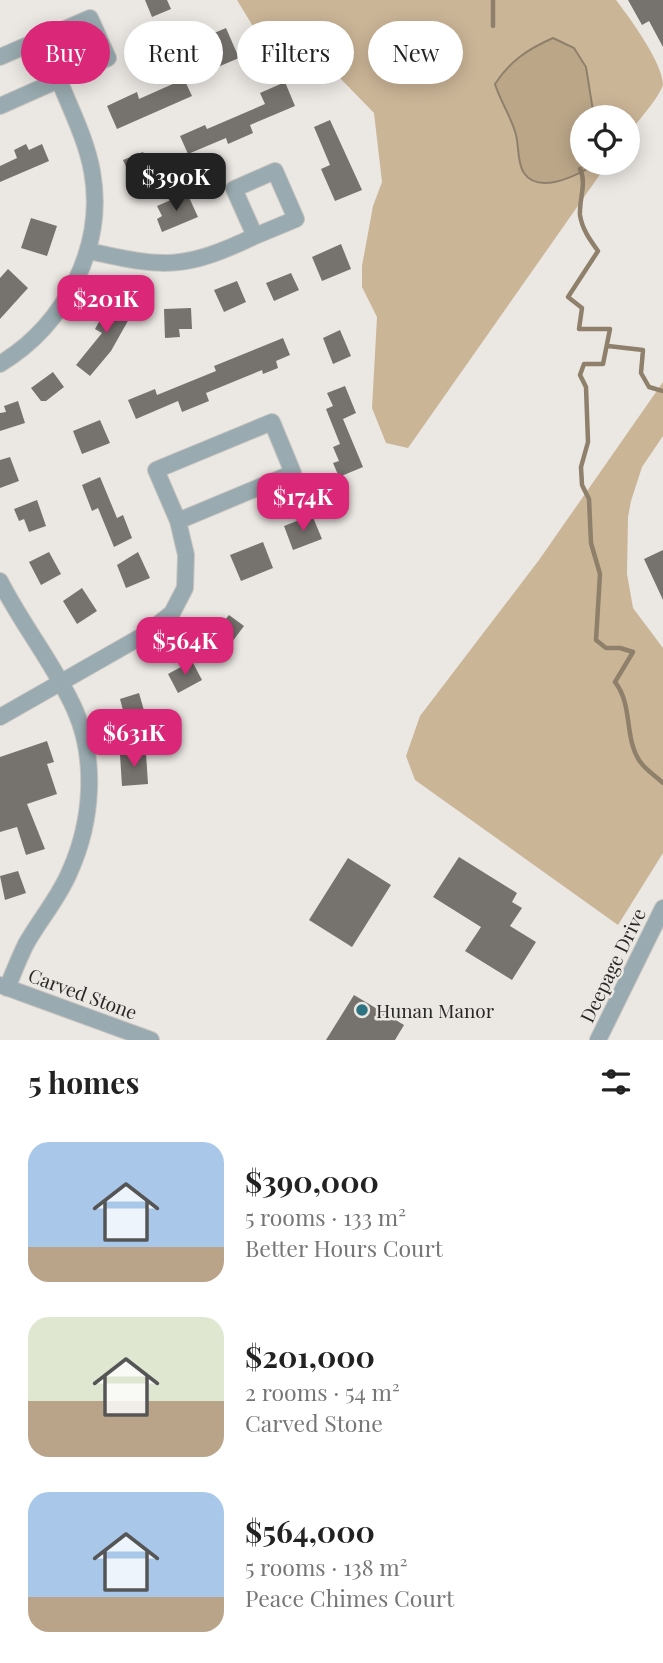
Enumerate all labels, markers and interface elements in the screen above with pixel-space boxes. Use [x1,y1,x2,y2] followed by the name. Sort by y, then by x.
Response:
[21,21,110,84] chip: Buy
[124,21,223,84] chip: Rent
[237,21,354,84] chip: Filters
[368,21,463,84] chip: New
[570,105,640,175] map controls
[570,105,640,175] button: locate
[127,154,225,213] pin: $390K
[142,160,210,191] text: $390K
[57,276,155,335] pin: $201K
[73,282,139,313] text: $201K
[254,474,352,533] pin: $174K
[273,480,333,511] text: $174K
[136,618,234,677] pin: $564K
[152,624,218,655] text: $564K
[85,710,183,769] pin: $631K
[103,716,165,747] text: $631K
[573,904,651,1026] street label: Deepage Drive
[25,961,141,1025] street label: Carved Stone
[376,997,495,1023] place label: Hunan Manor
[354,1002,370,1018] marker: Hunan Manor
[28,1062,139,1102] text: 5 homes
[597,1063,635,1101] icon: filters
[245,1161,379,1201] text: $390,000
[84,1170,168,1254] icon: home
[245,1201,406,1232] text: 5 rooms · 133 m²
[245,1232,443,1263] text: Better Hours Court
[245,1336,375,1376] text: $201,000
[84,1345,168,1429] icon: home
[245,1376,400,1407] text: 2 rooms · 54 m²
[245,1407,383,1438] text: Carved Stone
[245,1511,375,1551] text: $564,000
[84,1520,168,1604] icon: home
[245,1551,408,1582] text: 5 rooms · 138 m²
[245,1582,454,1613] text: Peace Chimes Court

